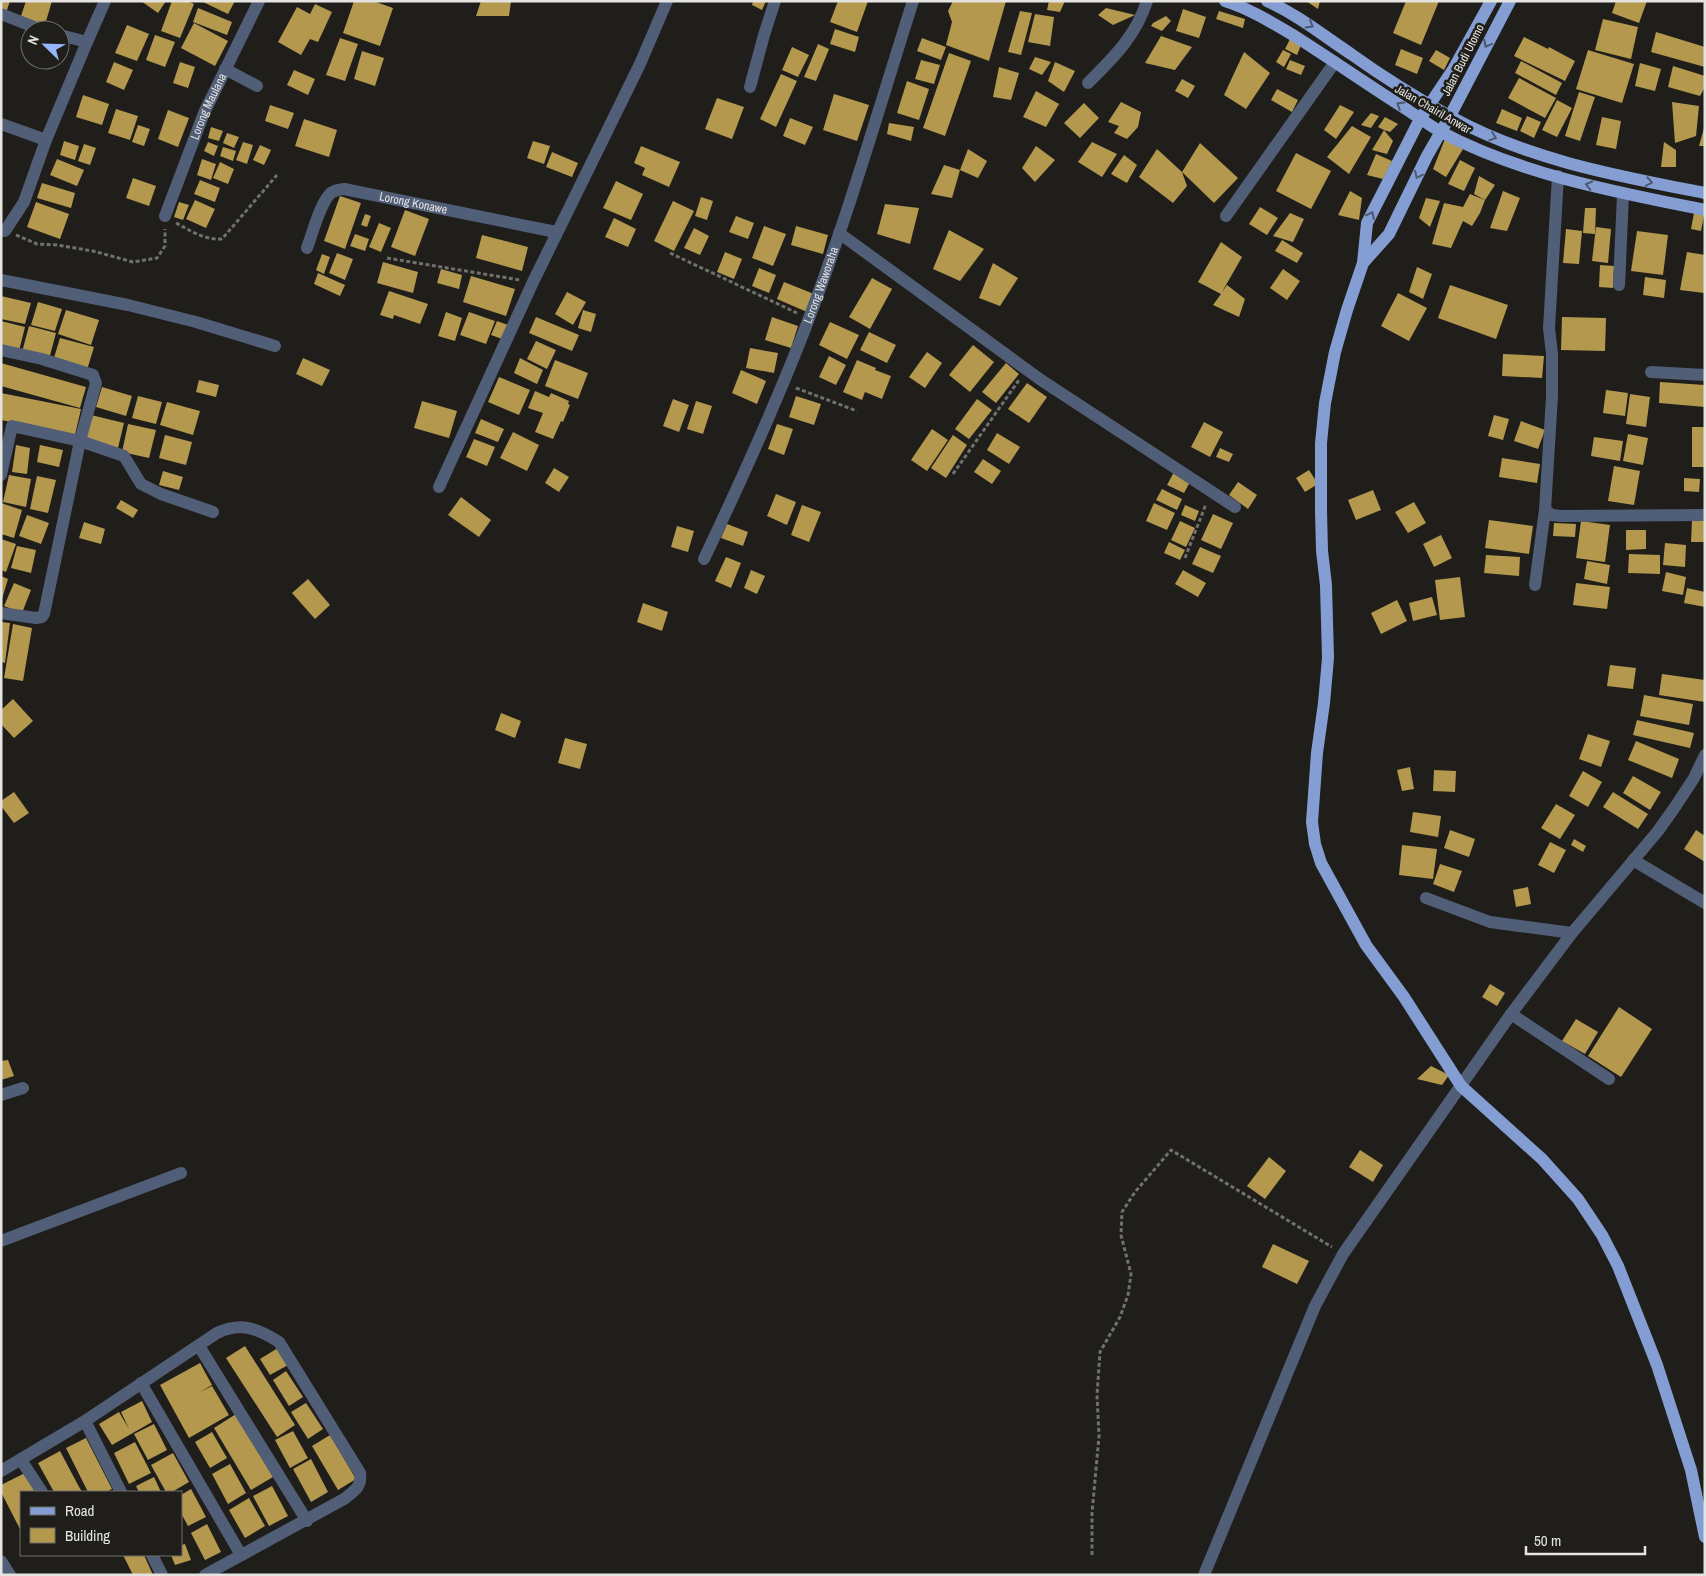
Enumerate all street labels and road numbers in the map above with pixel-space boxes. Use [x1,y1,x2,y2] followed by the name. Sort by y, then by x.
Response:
[1438,22,1488,98] street label: Jalan Budi Utomo
[187,70,231,142] street label: Lorong Maulana
[1392,81,1475,138] street label: Jalan Chairil Anwar
[378,188,449,218] street label: Lorong Konawe
[800,244,842,326] street label: Lorong Waworaha

